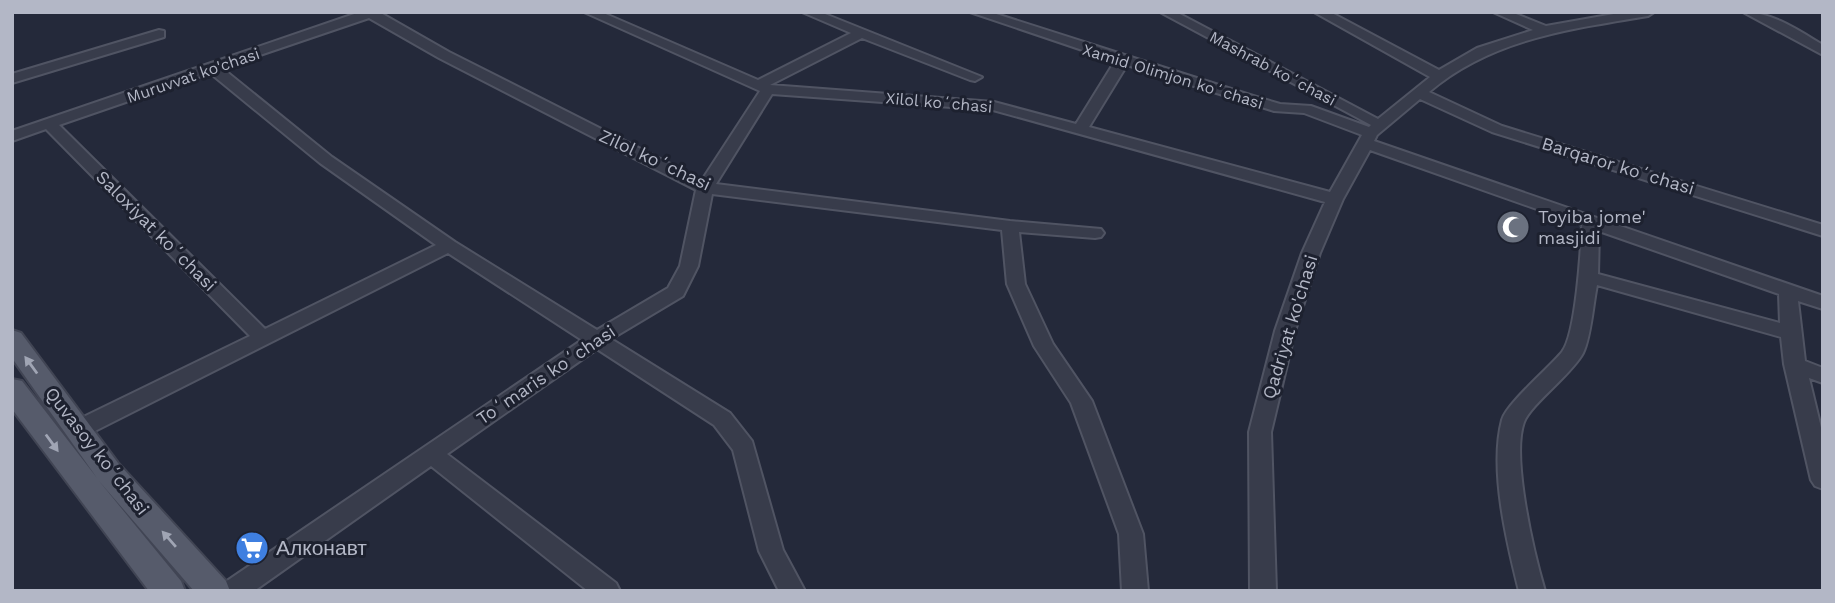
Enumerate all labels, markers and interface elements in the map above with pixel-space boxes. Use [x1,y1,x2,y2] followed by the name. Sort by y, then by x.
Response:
[1206,27,1339,110] street label: Mashrab koʻchasi
[1080,40,1265,113] street label: Xamid Olimjon koʻchasi
[124,44,262,107] street label: Muruvvat ko'chasi
[885,88,993,117] street label: Xilol koʻchasi
[596,125,714,195] street label: Zilol koʻchasi
[1539,132,1697,199] street label: Barqaror koʻchasi
[92,166,221,295] street label: Saloxiyat koʻchasi
[1538,206,1646,248] place label: Toyiba jome' masjidi
[1494,208,1532,246] mosque icon: Toyiba jome' masjidi
[1258,252,1321,401] street label: Qadriyat ko'chasi
[472,320,619,429] street label: Toʻmaris koʻchasi
[23,356,38,374] one-way arrow
[41,383,154,519] street label: Quvasoy koʻchasi
[45,434,59,452] one-way arrow
[233,529,271,567] supermarket icon: Алконавт
[161,531,177,548] one-way arrow
[276,535,367,560] place label: Алконавт

